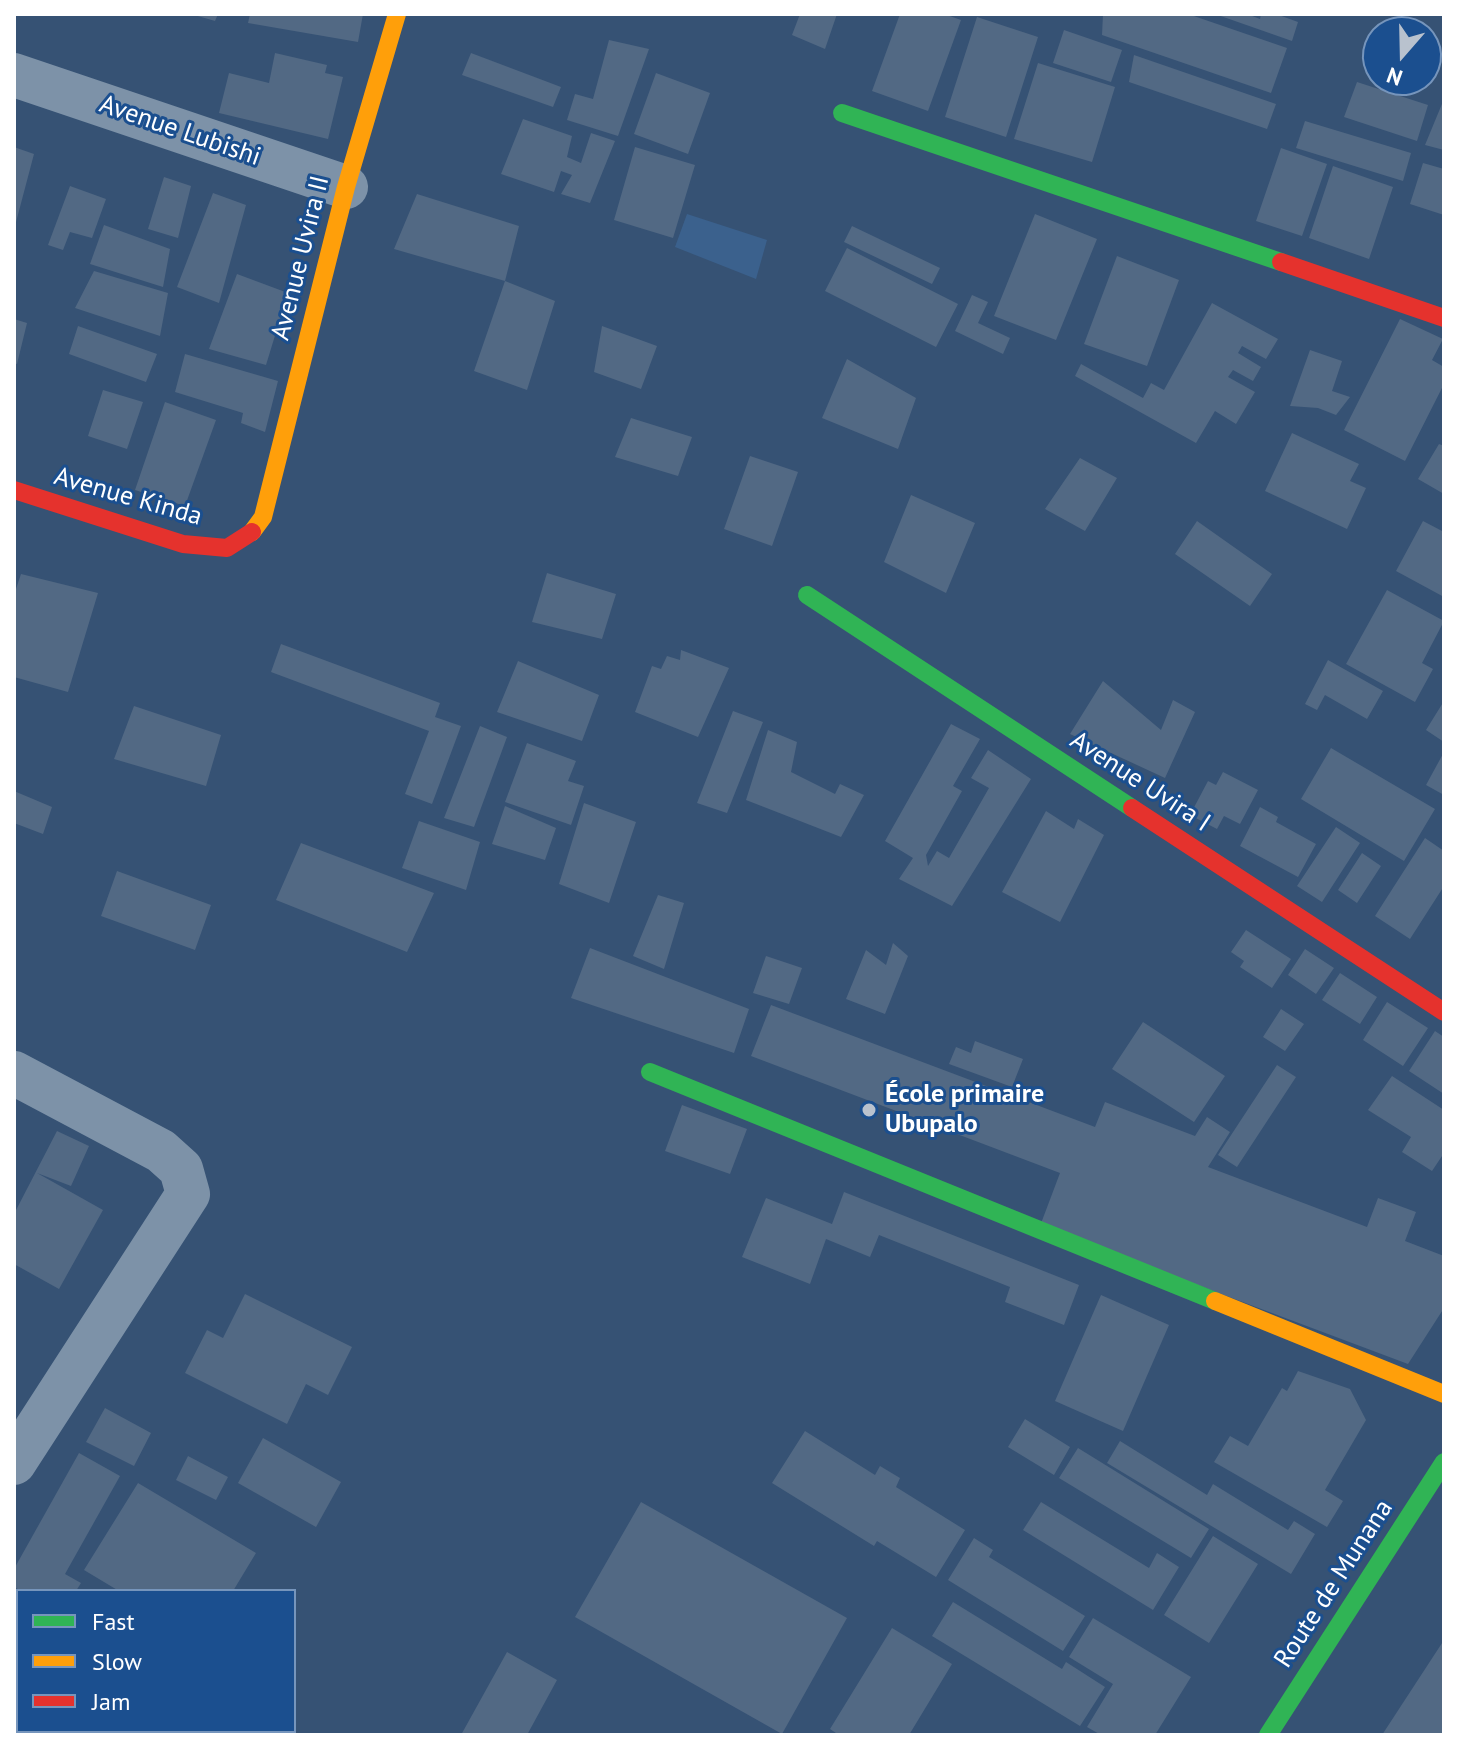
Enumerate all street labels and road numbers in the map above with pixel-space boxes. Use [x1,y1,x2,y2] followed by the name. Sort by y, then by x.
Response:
[95,89,265,173] street label: Avenue Lubishi
[265,173,337,343] street label: Avenue Uvira II
[51,461,205,533] street label: Avenue Kinda
[1064,725,1216,839] street label: Avenue Uvira I
[1268,1494,1400,1674] street label: Route de Munana

